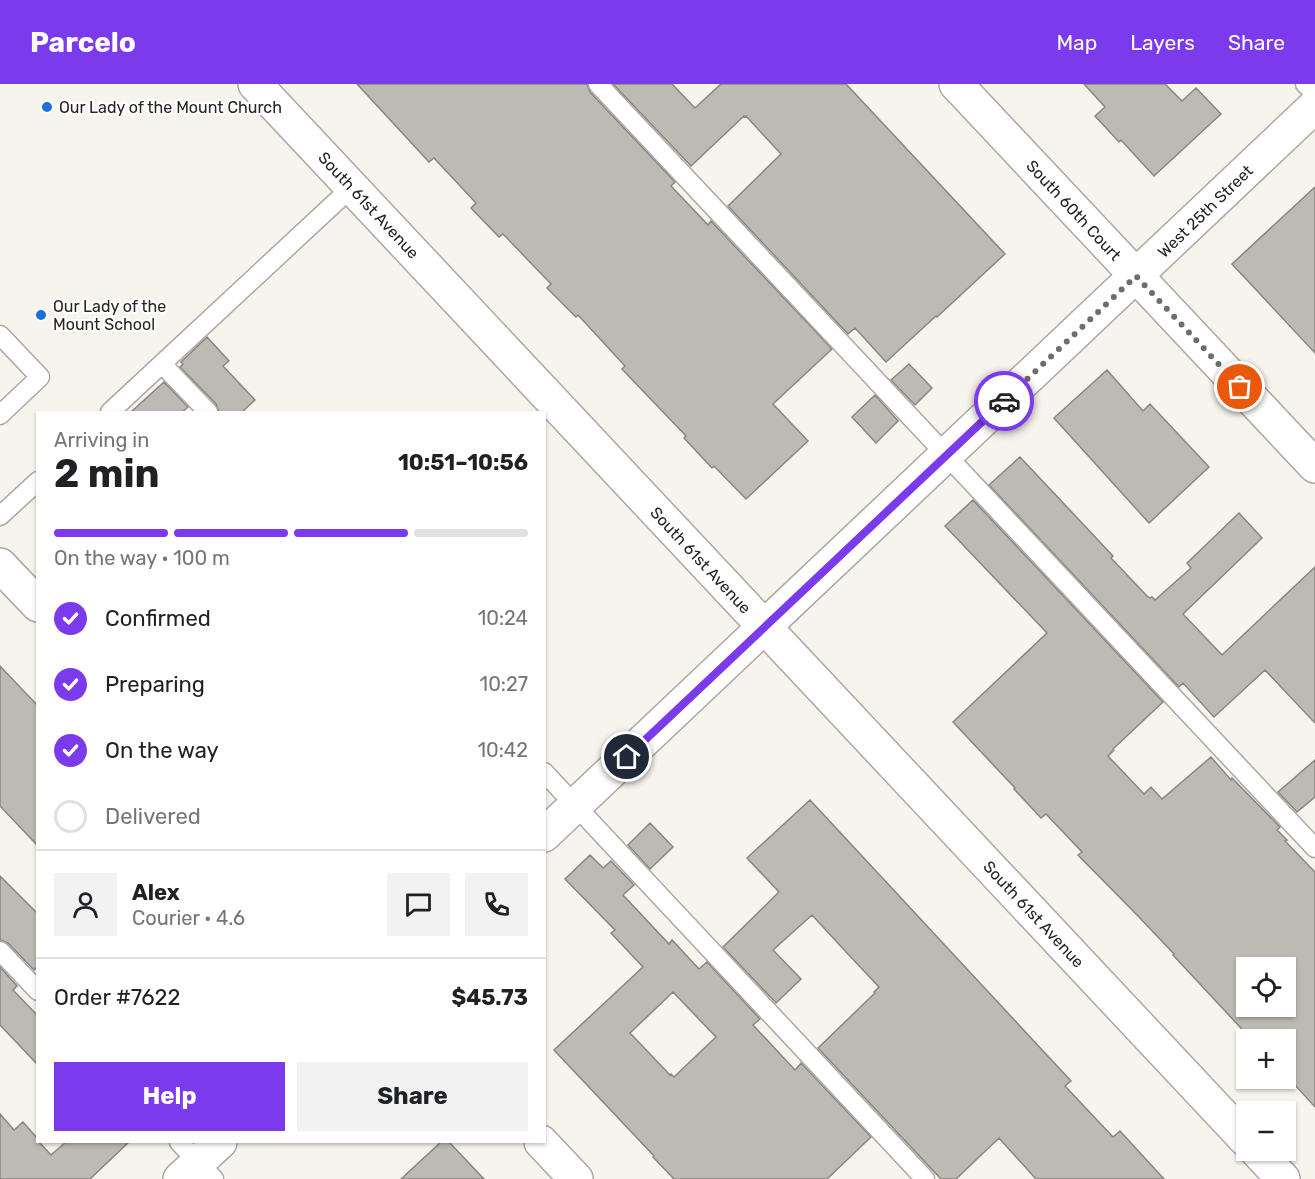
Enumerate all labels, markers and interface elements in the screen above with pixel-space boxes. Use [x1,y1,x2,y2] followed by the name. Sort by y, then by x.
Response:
[30,26,136,59] text: Parcelo
[1056,30,1097,55] text: Map
[1130,30,1195,55] text: Layers
[1228,30,1285,55] text: Share
[59,98,282,117] place label: Our Lady of the Mount Church
[40,100,54,114] marker: Our Lady of the Mount Church
[314,148,423,263] street label: South 61st Avenue
[1022,156,1125,264] street label: South 60th Court
[1154,161,1257,262] street label: West 25th Street
[53,297,166,334] place label: Our Lady of the Mount School
[34,308,48,322] marker: Our Lady of the Mount School
[1214,361,1265,412] pin
[1223,370,1256,403] icon: bag
[974,371,1034,431] courier
[988,385,1021,418] icon: car
[54,428,149,452] text: Arriving in
[398,449,528,476] text: 10:51–10:56
[54,451,160,497] text: 2 min
[646,503,755,618] street label: South 61st Avenue
[54,546,230,570] text: On the way · 100 m
[54,602,87,635] icon: check
[105,605,211,632] text: Confirmed
[478,606,528,630] text: 10:24
[54,668,87,701] icon: check
[105,671,205,698] text: Preparing
[480,672,528,696] text: 10:27
[601,731,652,782] pin
[54,734,87,767] icon: check
[105,737,219,764] text: On the way
[477,738,528,762] text: 10:42
[610,740,643,773] icon: home
[105,803,201,830] text: Delivered
[979,857,1088,972] street label: South 61st Avenue
[54,873,117,936] button: person
[387,873,450,936] button: chat
[465,873,528,936] button: phone
[132,879,180,906] text: Alex
[132,906,245,930] text: Courier · 4.6
[1236,957,1296,1161] map controls
[1236,957,1296,1017] button: locate
[54,984,180,1011] text: Order #7622
[451,984,528,1011] text: $45.73
[1236,1029,1296,1089] button: +
[54,1062,285,1131] button: Help
[297,1062,528,1131] button: Share
[1236,1101,1296,1161] button: −

